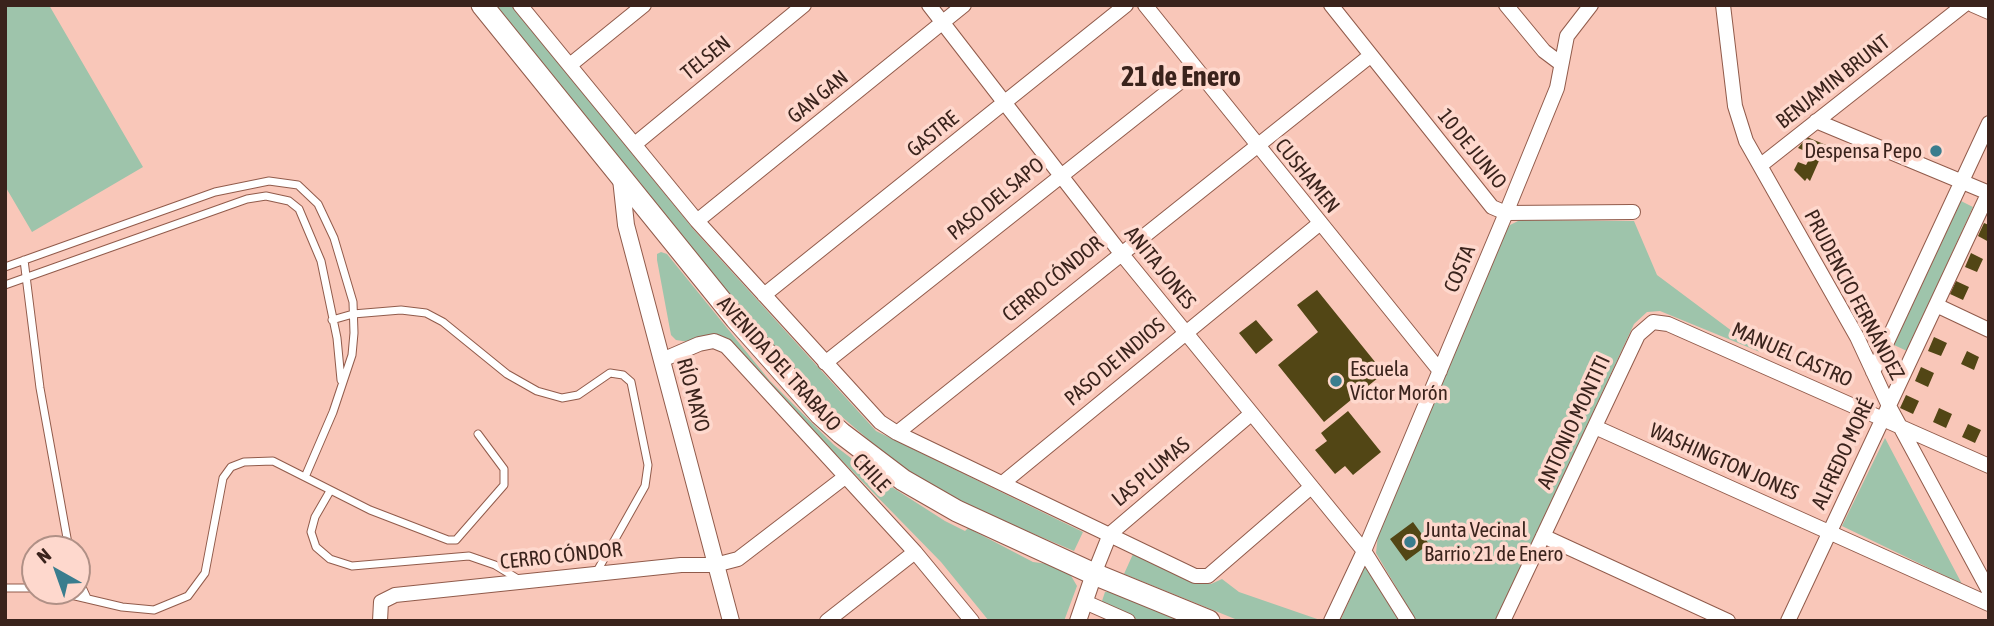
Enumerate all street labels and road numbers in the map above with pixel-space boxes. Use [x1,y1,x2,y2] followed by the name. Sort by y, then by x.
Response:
[676,30,736,86] street label: TELSEN
[1771,30,1895,134] street label: BENJAMIN BRUNT
[783,65,853,129] street label: GAN GAN
[1432,104,1512,194] street label: 10 DE JUNIO
[902,106,964,162] street label: GASTRE
[1269,134,1345,218] street label: CUSHAMEN
[943,152,1049,246] street label: PASO DEL SAPO
[1798,205,1910,385] street label: PRUDENCIO FERNÁNDEZ
[1119,222,1201,314] street label: ANITA JONES
[997,231,1109,327] street label: CERRO CÓNDOR
[1439,242,1481,296] street label: COSTA
[712,291,846,437] street label: AVENIDA DEL TRABAJO
[1060,313,1170,411] street label: PASO DE INDIOS
[1728,317,1856,393] street label: MANUEL CASTRO
[1532,351,1616,493] street label: ANTONIO MONTITI
[671,355,715,435] street label: RÍO MAYO
[1806,395,1880,513] street label: ALFREDO MORÉ
[1646,418,1802,506] street label: WASHINGTON JONES
[1107,432,1195,512] street label: LAS PLUMAS
[847,448,895,498] street label: CHILE
[499,537,623,575] street label: CERRO CÓNDOR

